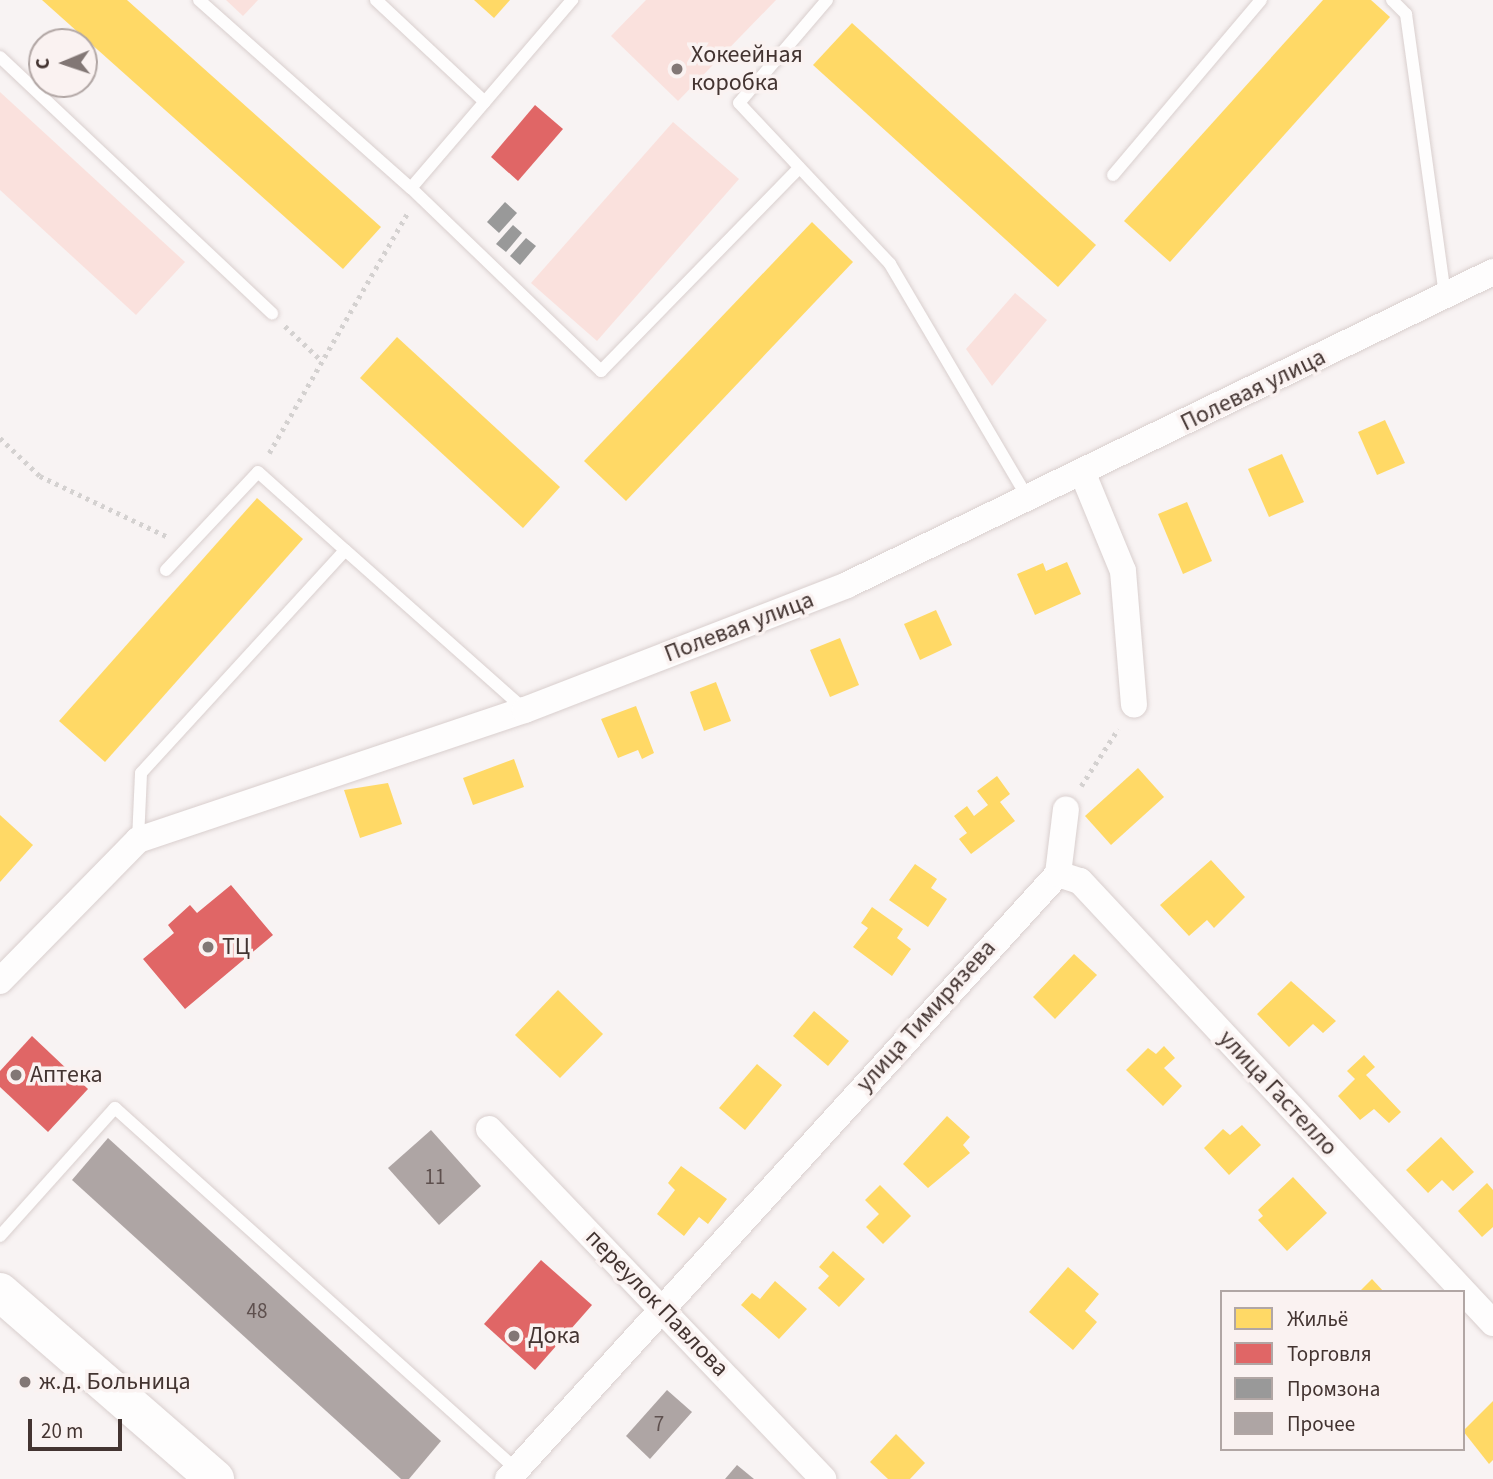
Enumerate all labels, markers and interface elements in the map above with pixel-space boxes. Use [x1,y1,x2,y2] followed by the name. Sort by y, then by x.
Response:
[28,28,98,98] north arrow
[691,41,803,97] place label: Хокеейная коробка
[30,58,57,70] text: С
[669,61,685,77] marker: Хокеейная коробка
[1176,343,1330,437] street label: Полевая улица
[660,585,818,669] street label: Полевая улица
[222,933,250,961] place label: ТЦ
[850,934,1002,1098] street label: улица Тимирязева
[200,939,216,955] marker: ТЦ
[1212,1024,1344,1162] street label: улица Гастелло
[30,1061,103,1089] place label: Аптека
[8,1067,24,1083] marker: Аптека
[425,1164,445,1190] house number: 11
[579,1223,735,1383] street label: переулок Павлова
[1220,1290,1465,1451] legend
[247,1298,267,1324] house number: 48
[1287,1304,1348,1334] text: Жильё
[528,1322,580,1350] place label: Дока
[506,1328,522,1344] marker: Дока
[1287,1339,1372,1369] text: Торговля
[39,1368,191,1396] place label: ж.д. Больница
[17,1374,33,1390] marker: ж.д. Больница
[1287,1374,1380,1404] text: Промзона
[32,1406,126,1450] scale bar
[1287,1409,1355,1439] text: Прочее
[654,1411,664,1437] house number: 7
[41,1416,83,1446] text: 20 m

